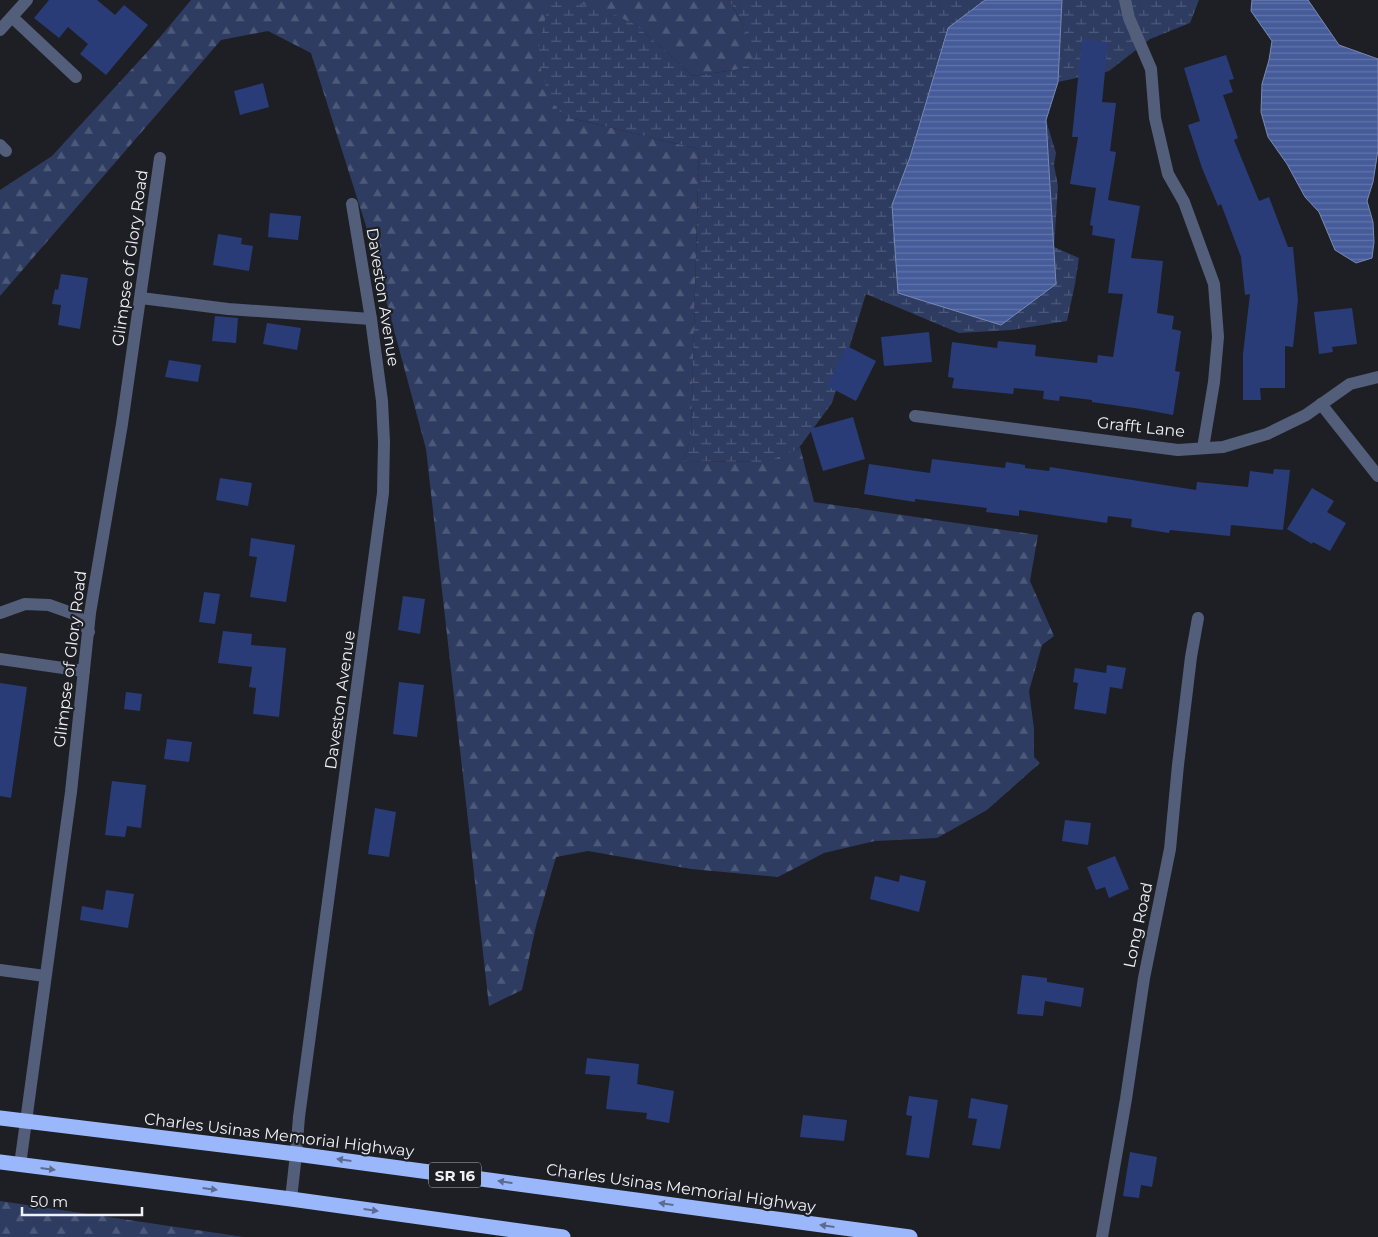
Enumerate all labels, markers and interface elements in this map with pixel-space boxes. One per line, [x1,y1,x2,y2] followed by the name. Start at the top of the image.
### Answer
[108,169,152,347] street label: Glimpse of Glory Road
[363,226,403,368] street label: Daveston Avenue
[1096,413,1186,441] street label: Grafft Lane
[50,570,90,748] street label: Glimpse of Glory Road
[321,629,359,771] street label: Daveston Avenue
[1120,880,1156,970] street label: Long Road
[143,1109,415,1161] street label: Charles Usinas Memorial Highway
[336,1156,352,1164] one-way arrow
[545,1160,817,1216] street label: Charles Usinas Memorial Highway
[429,1162,481,1188] road number: SR 16
[41,1165,57,1173] one-way arrow
[497,1178,513,1186] one-way arrow
[22,1184,142,1216] scale bar
[202,1185,218,1193] one-way arrow
[30,1192,68,1211] text: 50 m
[658,1200,674,1208] one-way arrow
[363,1207,379,1215] one-way arrow
[819,1222,835,1230] one-way arrow

